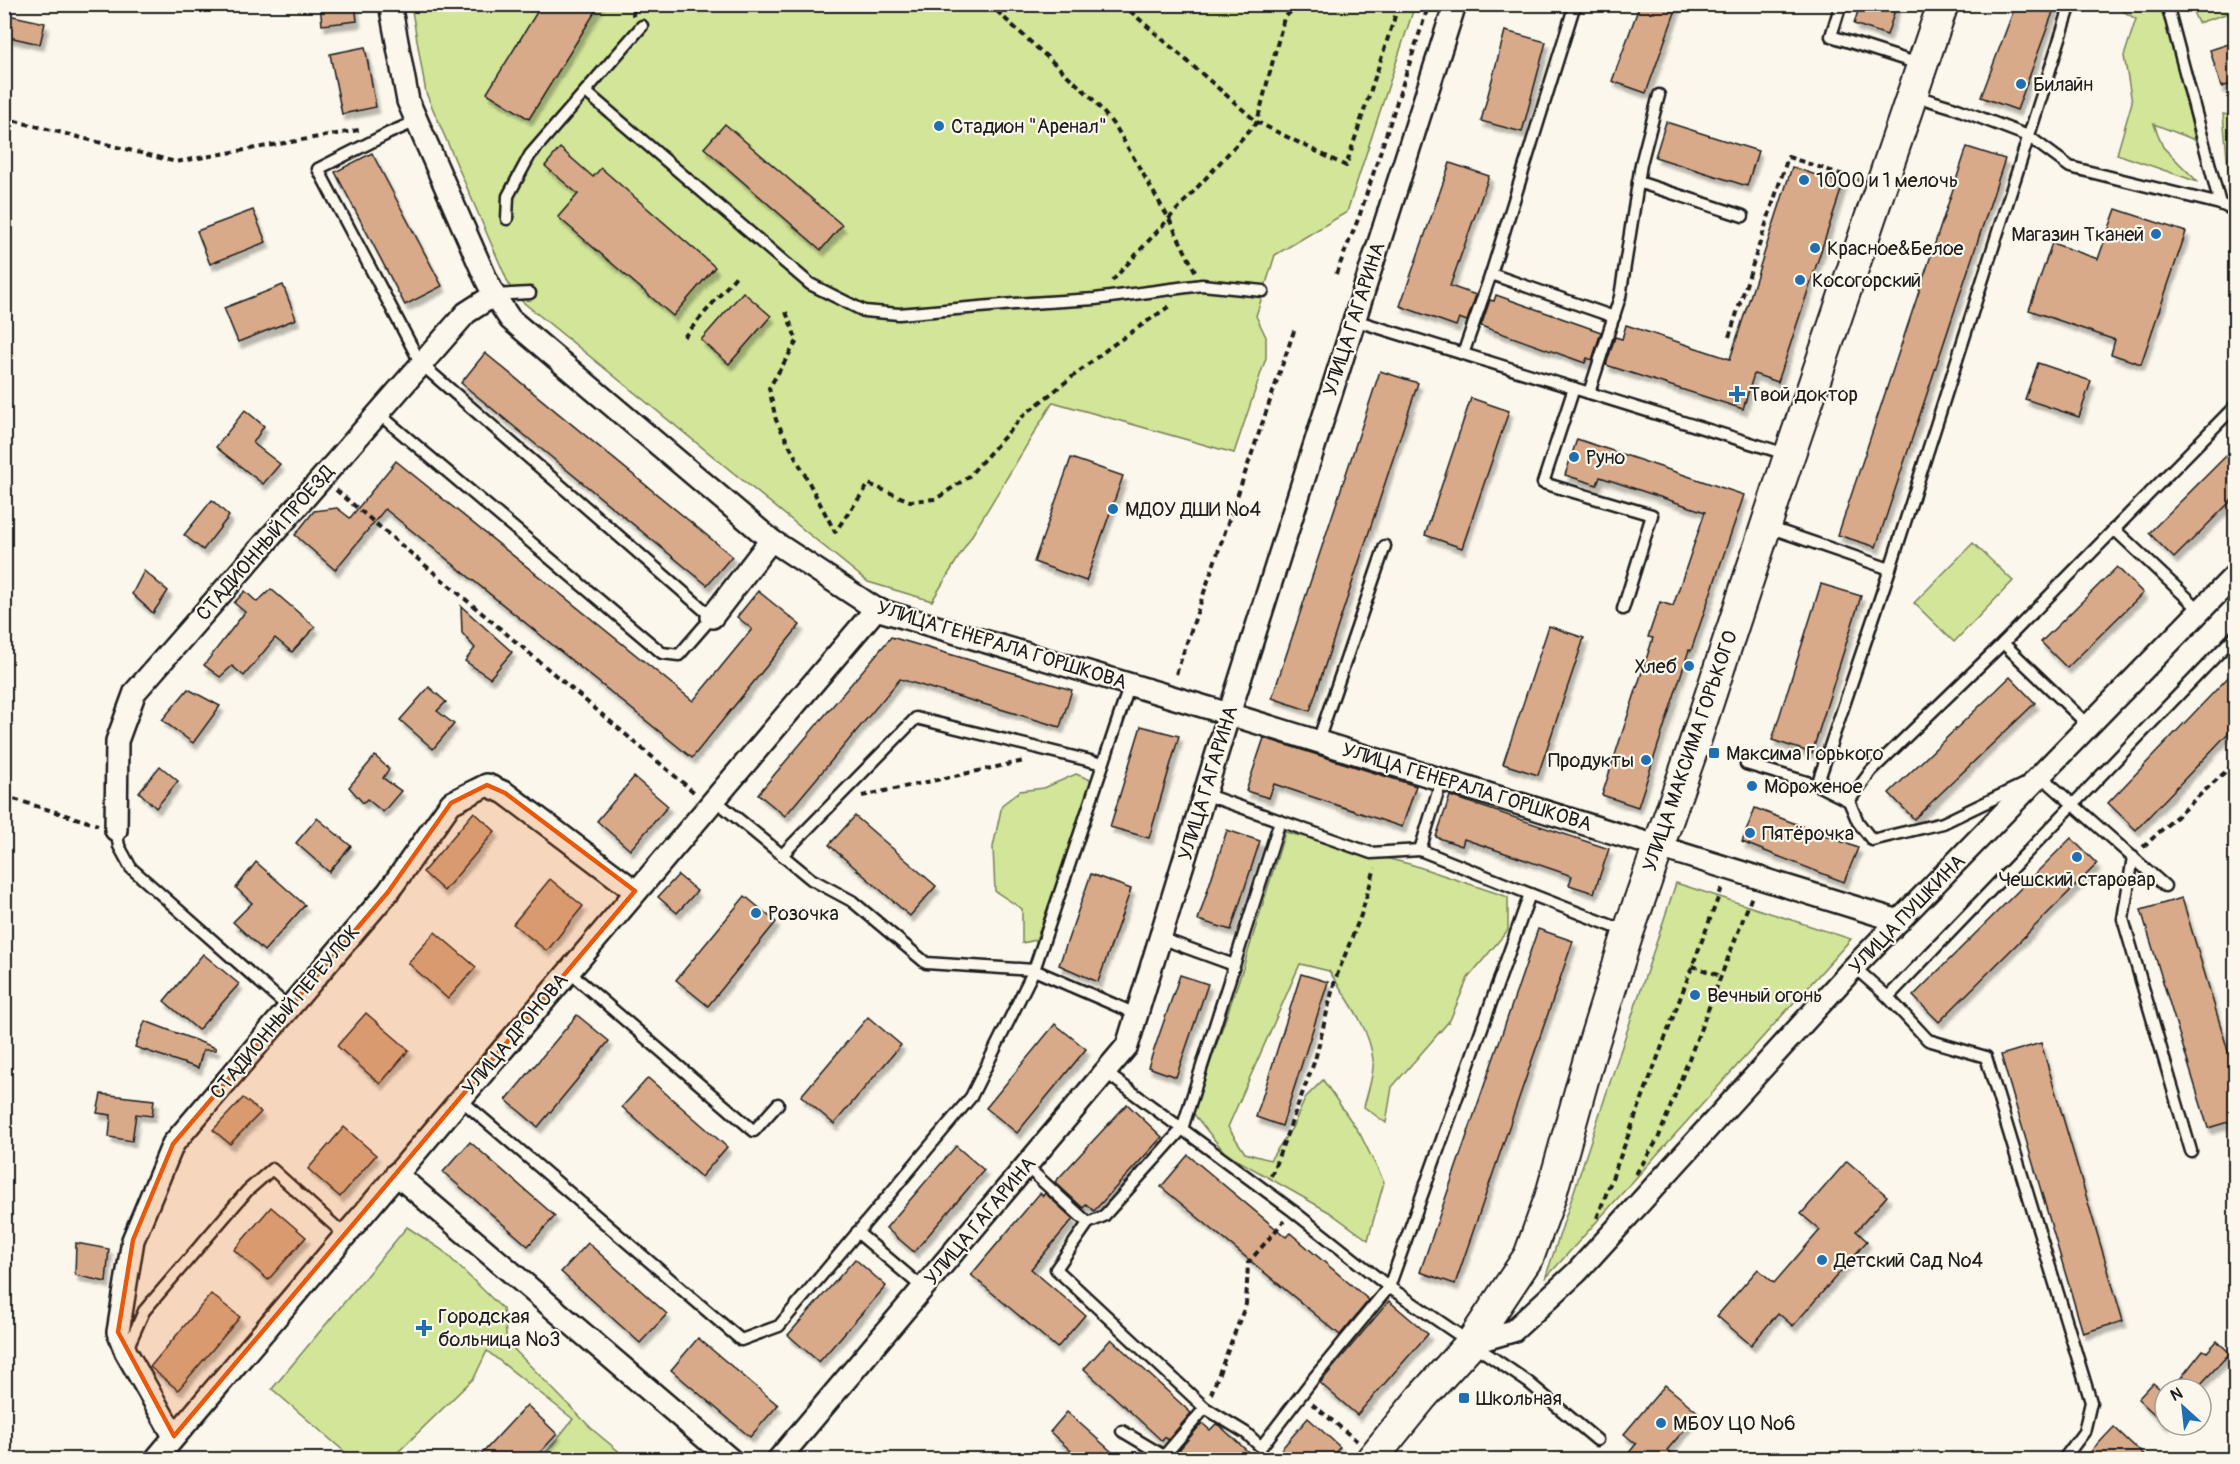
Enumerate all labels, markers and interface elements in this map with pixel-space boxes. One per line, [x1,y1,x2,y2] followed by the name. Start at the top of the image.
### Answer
[2033,72,2093,97] place label: Билайн
[2014,77,2028,91] marker: Билайн
[951,114,1107,139] place label: Стадион "Аренал"
[932,119,946,133] marker: Стадион "Аренал"
[1816,168,1958,193] place label: 1000 и 1 мелочь
[1797,173,1811,187] marker: 1000 и 1 мелочь
[2011,222,2144,247] place label: Магазин Тканей
[2149,227,2163,241] marker: Магазин Тканей
[1827,236,1964,261] place label: Красное&Белое
[1317,239,1391,399] street label: УЛИЦА ГАГАРИНА
[1808,241,1822,255] marker: Красное&Белое
[1812,268,1921,293] place label: Косогорский
[1793,273,1807,287] marker: Косогорский
[1749,382,1858,407] place label: Твой доктор
[1730,387,1744,401] marker: Твой доктор
[1586,445,1625,470] place label: Руно
[1567,450,1581,464] marker: Руно
[191,459,340,626] street label: СТАДИОННЫЙ ПРОЕЗД
[1125,497,1261,522] place label: МДОУ ДШИ №4
[1106,502,1120,516] marker: МДОУ ДШИ №4
[874,595,1130,695] street label: УЛИЦА ГЕНЕРАЛА ГОРШКОВА
[1637,627,1743,875] street label: УЛИЦА МАКСИМА ГОРЬКОГО
[1634,654,1677,679] place label: Хлеб
[1682,659,1696,673] marker: Хлеб
[1173,703,1243,863] street label: УЛИЦА ГАГАРИНА
[1339,737,1595,837] street label: УЛИЦА ГЕНЕРАЛА ГОРШКОВА
[1726,741,1884,766] place label: Максима Горького
[1707,746,1721,760] marker: Максима Горького
[1548,748,1634,773] place label: Продукты
[1639,753,1653,767] marker: Продукты
[1764,774,1863,799] place label: Мороженое
[1745,779,1759,793] marker: Мороженое
[1762,821,1854,846] place label: Пятёрочка
[1743,826,1757,840] marker: Пятёрочка
[1843,849,1971,979] street label: УЛИЦА ПУШКИНА
[2070,850,2084,864] marker: Чешский старовар
[1998,867,2156,892] place label: Чешский старовар
[768,901,839,926] place label: Розочка
[749,906,763,920] marker: Розочка
[205,920,365,1104] street label: СТАДИОННЫЙ ПЕРЕУЛОК
[457,968,573,1100] street label: УЛИЦА ДРОНОВА
[1707,983,1823,1008] place label: Вечный огонь
[1688,988,1702,1002] marker: Вечный огонь
[919,1152,1041,1290] street label: УЛИЦА ГАГАРИНА
[1833,1248,1983,1273] place label: Детский Сад №4
[1815,1253,1829,1267] marker: Детский Сад №4
[438,1304,560,1352] place label: Городская больница №3
[415,1319,433,1337] marker: Городская больница №3
[2153,1377,2213,1437] north arrow
[2167,1383,2186,1406] text: N
[1476,1386,1562,1411] place label: Школьная
[1457,1391,1471,1405] marker: Школьная
[1673,1411,1796,1436] place label: МБОУ ЦО №6
[1654,1416,1668,1430] marker: МБОУ ЦО №6

